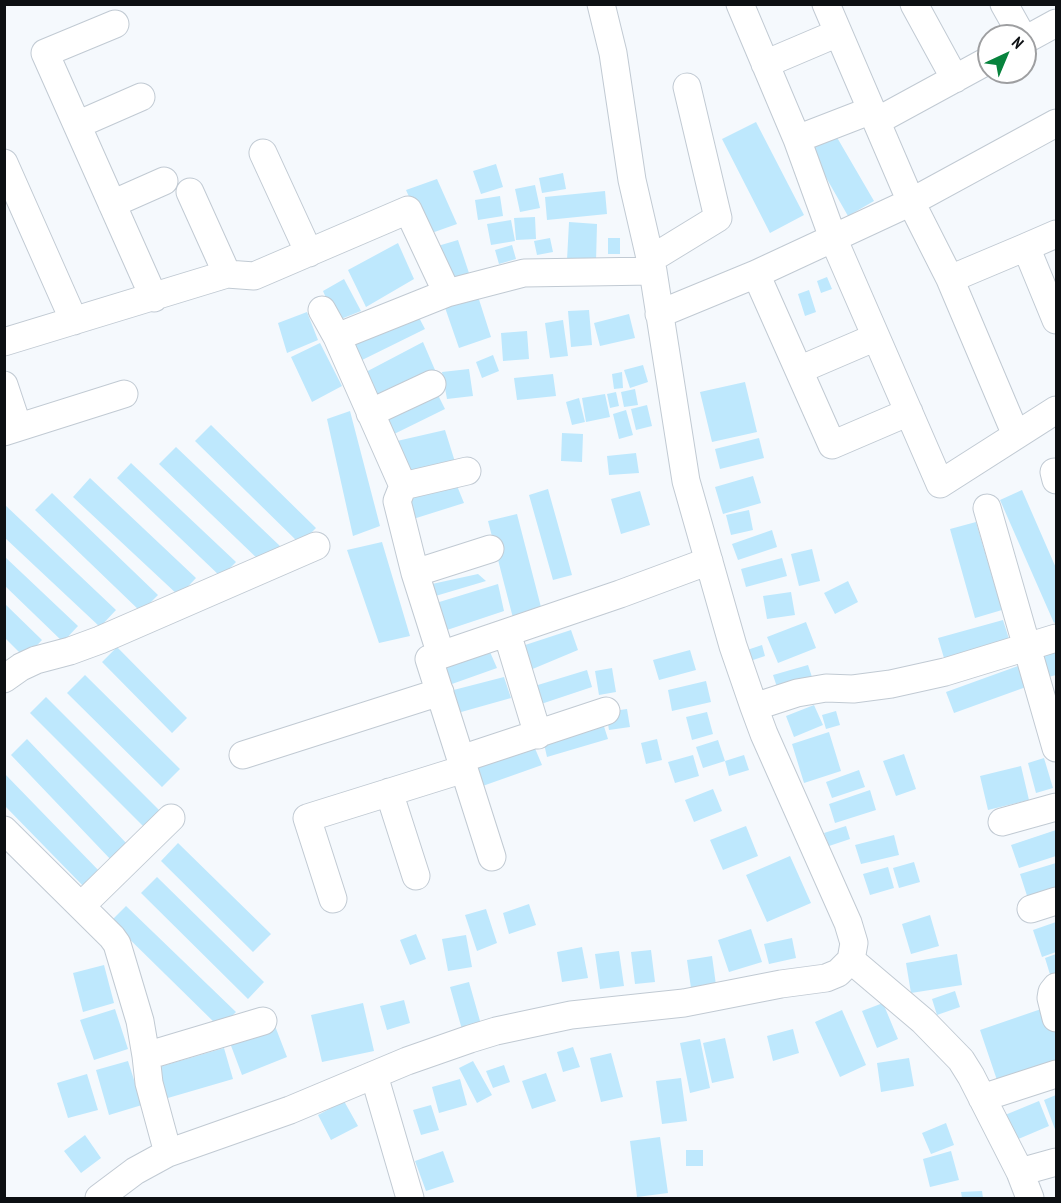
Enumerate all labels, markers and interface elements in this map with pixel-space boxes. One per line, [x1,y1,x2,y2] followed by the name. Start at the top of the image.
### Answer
[977,24,1037,84] north arrow
[1008,32,1028,53] text: N

